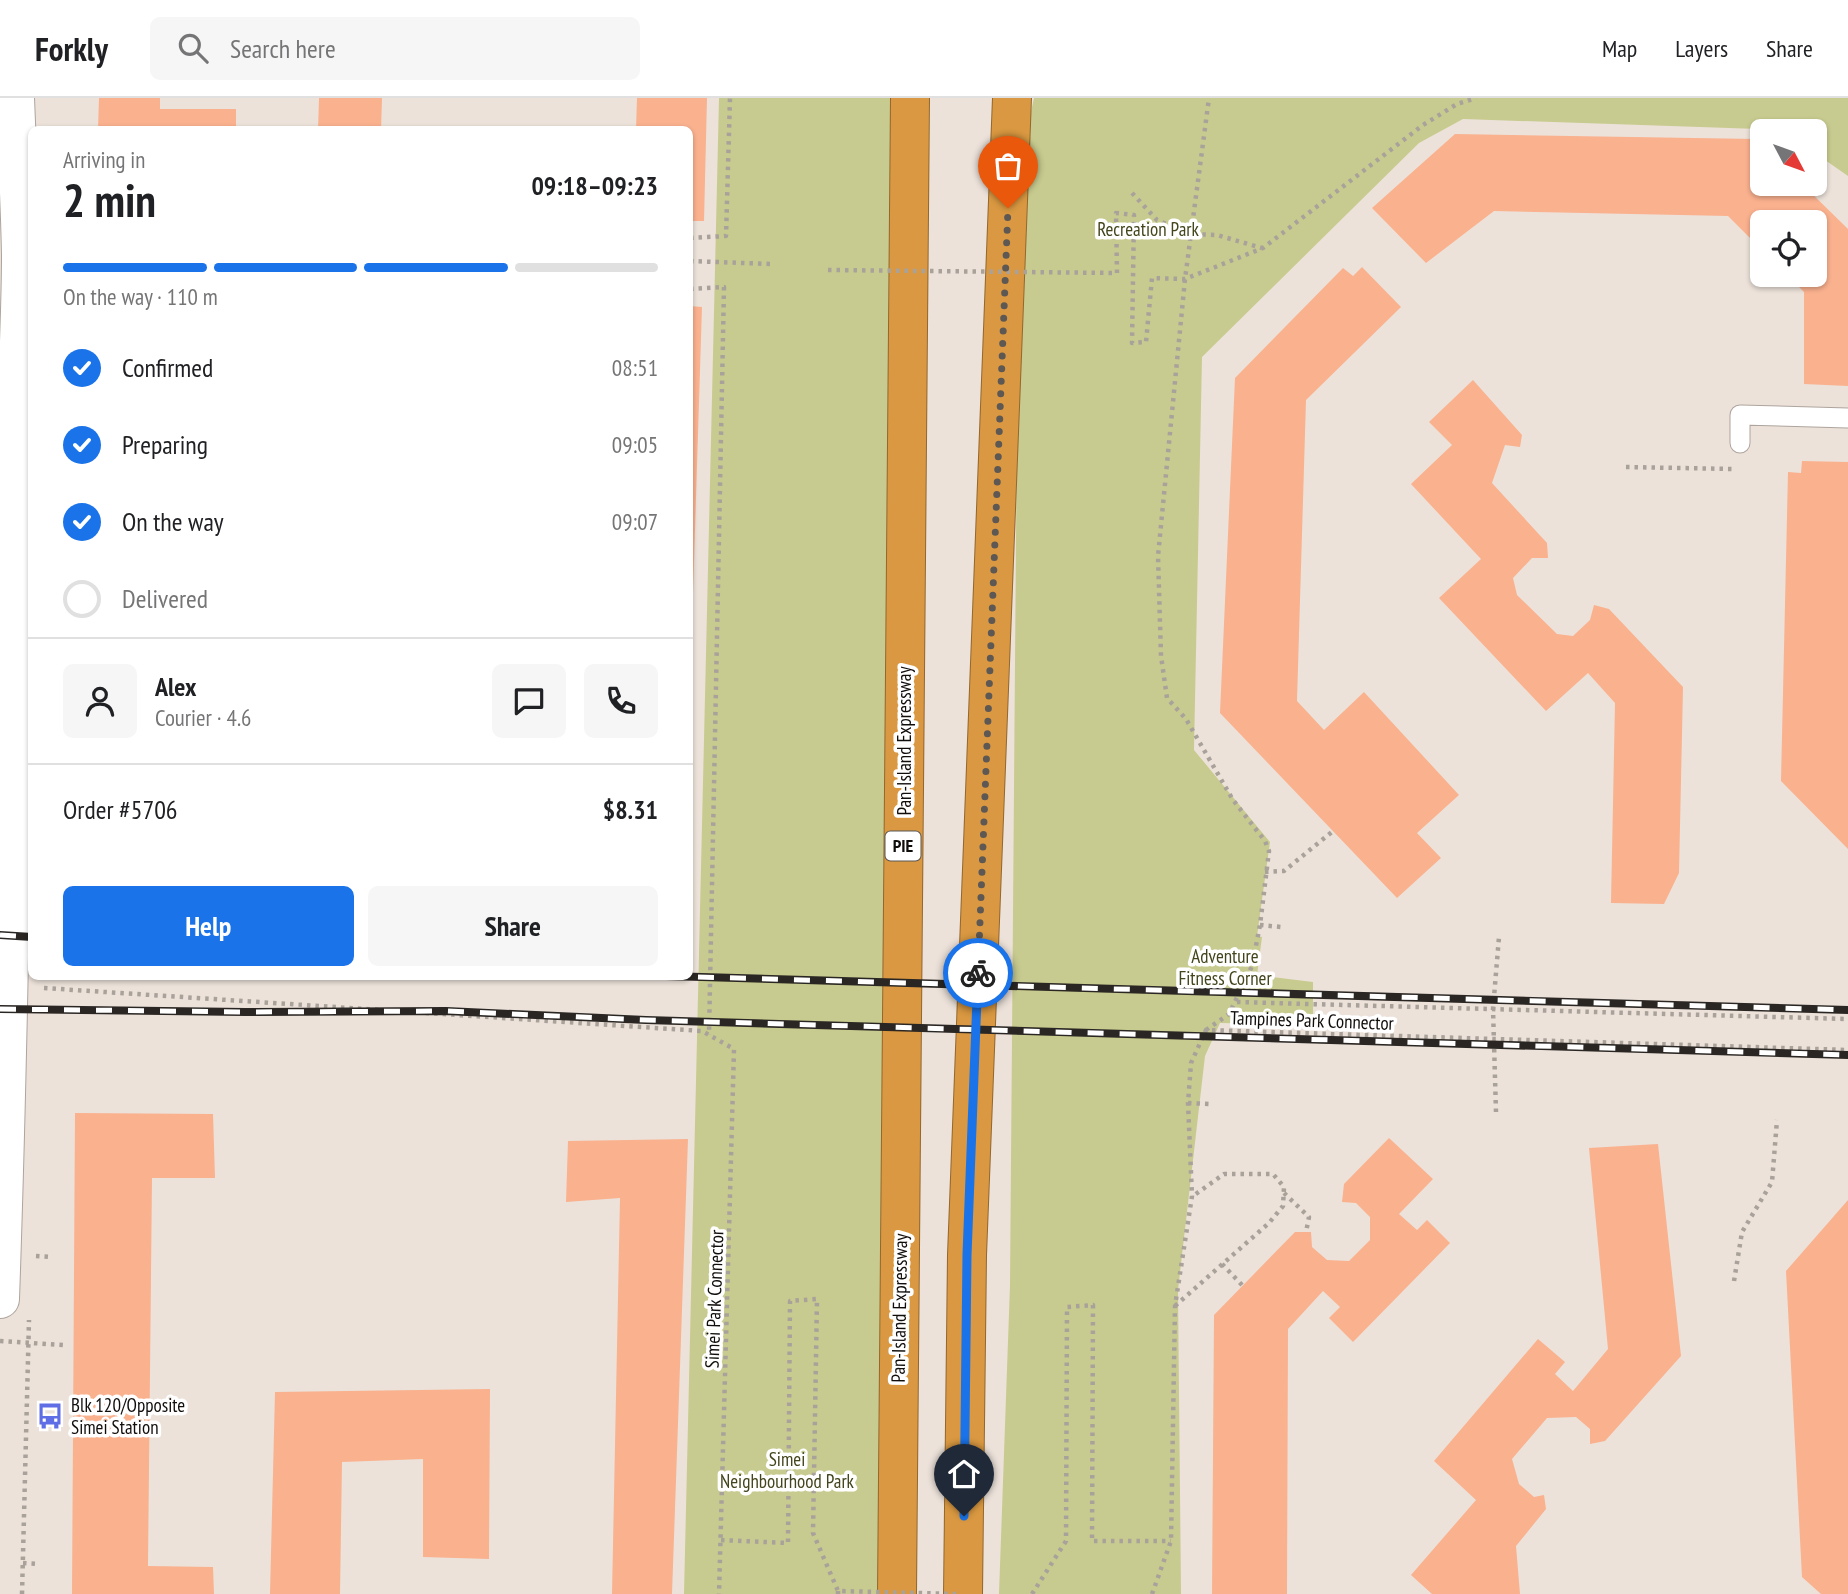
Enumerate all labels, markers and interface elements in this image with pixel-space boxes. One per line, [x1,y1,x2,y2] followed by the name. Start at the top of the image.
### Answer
[150,17,640,80] search box
[35,27,108,70] text: Forkly
[174,29,212,67] icon: search
[230,32,336,65] text: Search here
[1602,33,1637,64] text: Map
[1675,33,1728,64] text: Layers
[1766,33,1813,64] text: Share
[1750,119,1827,196] north arrow
[1750,119,1827,287] map controls
[978,136,1038,208] pin
[63,145,145,174] text: Arriving in
[989,147,1027,185] icon: bag
[531,169,658,202] text: 09:18–09:23
[63,170,156,230] text: 2 min
[1750,210,1827,287] button: locate
[1097,217,1199,241] park label: Recreation Park
[63,282,218,311] text: On the way · 110 m
[63,349,101,387] icon: check
[122,351,213,384] text: Confirmed
[612,353,658,382] text: 08:51
[63,426,101,464] icon: check
[122,428,208,461] text: Preparing
[612,430,658,459] text: 09:05
[63,503,101,541] icon: check
[122,505,224,538] text: On the way
[612,507,658,536] text: 09:07
[122,582,208,615] text: Delivered
[63,664,137,738] button: person
[492,664,566,738] button: chat
[584,664,658,738] button: phone
[892,666,916,816] street label: Pan-Island Expressway
[155,670,196,703] text: Alex
[155,703,251,732] text: Courier · 4.6
[63,793,178,826] text: Order #5706
[603,793,658,826] text: $8.31
[886,832,920,860] road number: PIE
[63,886,354,966] button: Help
[368,886,658,966] button: Share
[943,938,1013,1008] courier
[1178,944,1272,990] park label: Adventure Fitness Corner
[959,954,997,992] icon: bike
[1230,1005,1395,1035] street label: Tampines Park Connector
[700,1229,728,1369] street label: Simei Park Connector
[886,1232,912,1383] street label: Pan-Island Expressway
[71,1393,185,1439] place label: Blk 120/Opposite Simei Station
[35,1401,65,1431] bus stop icon: Blk 120/Opposite Simei Station
[934,1444,994,1516] pin
[720,1447,855,1493] park label: Simei Neighbourhood Park
[945,1455,983,1493] icon: home

